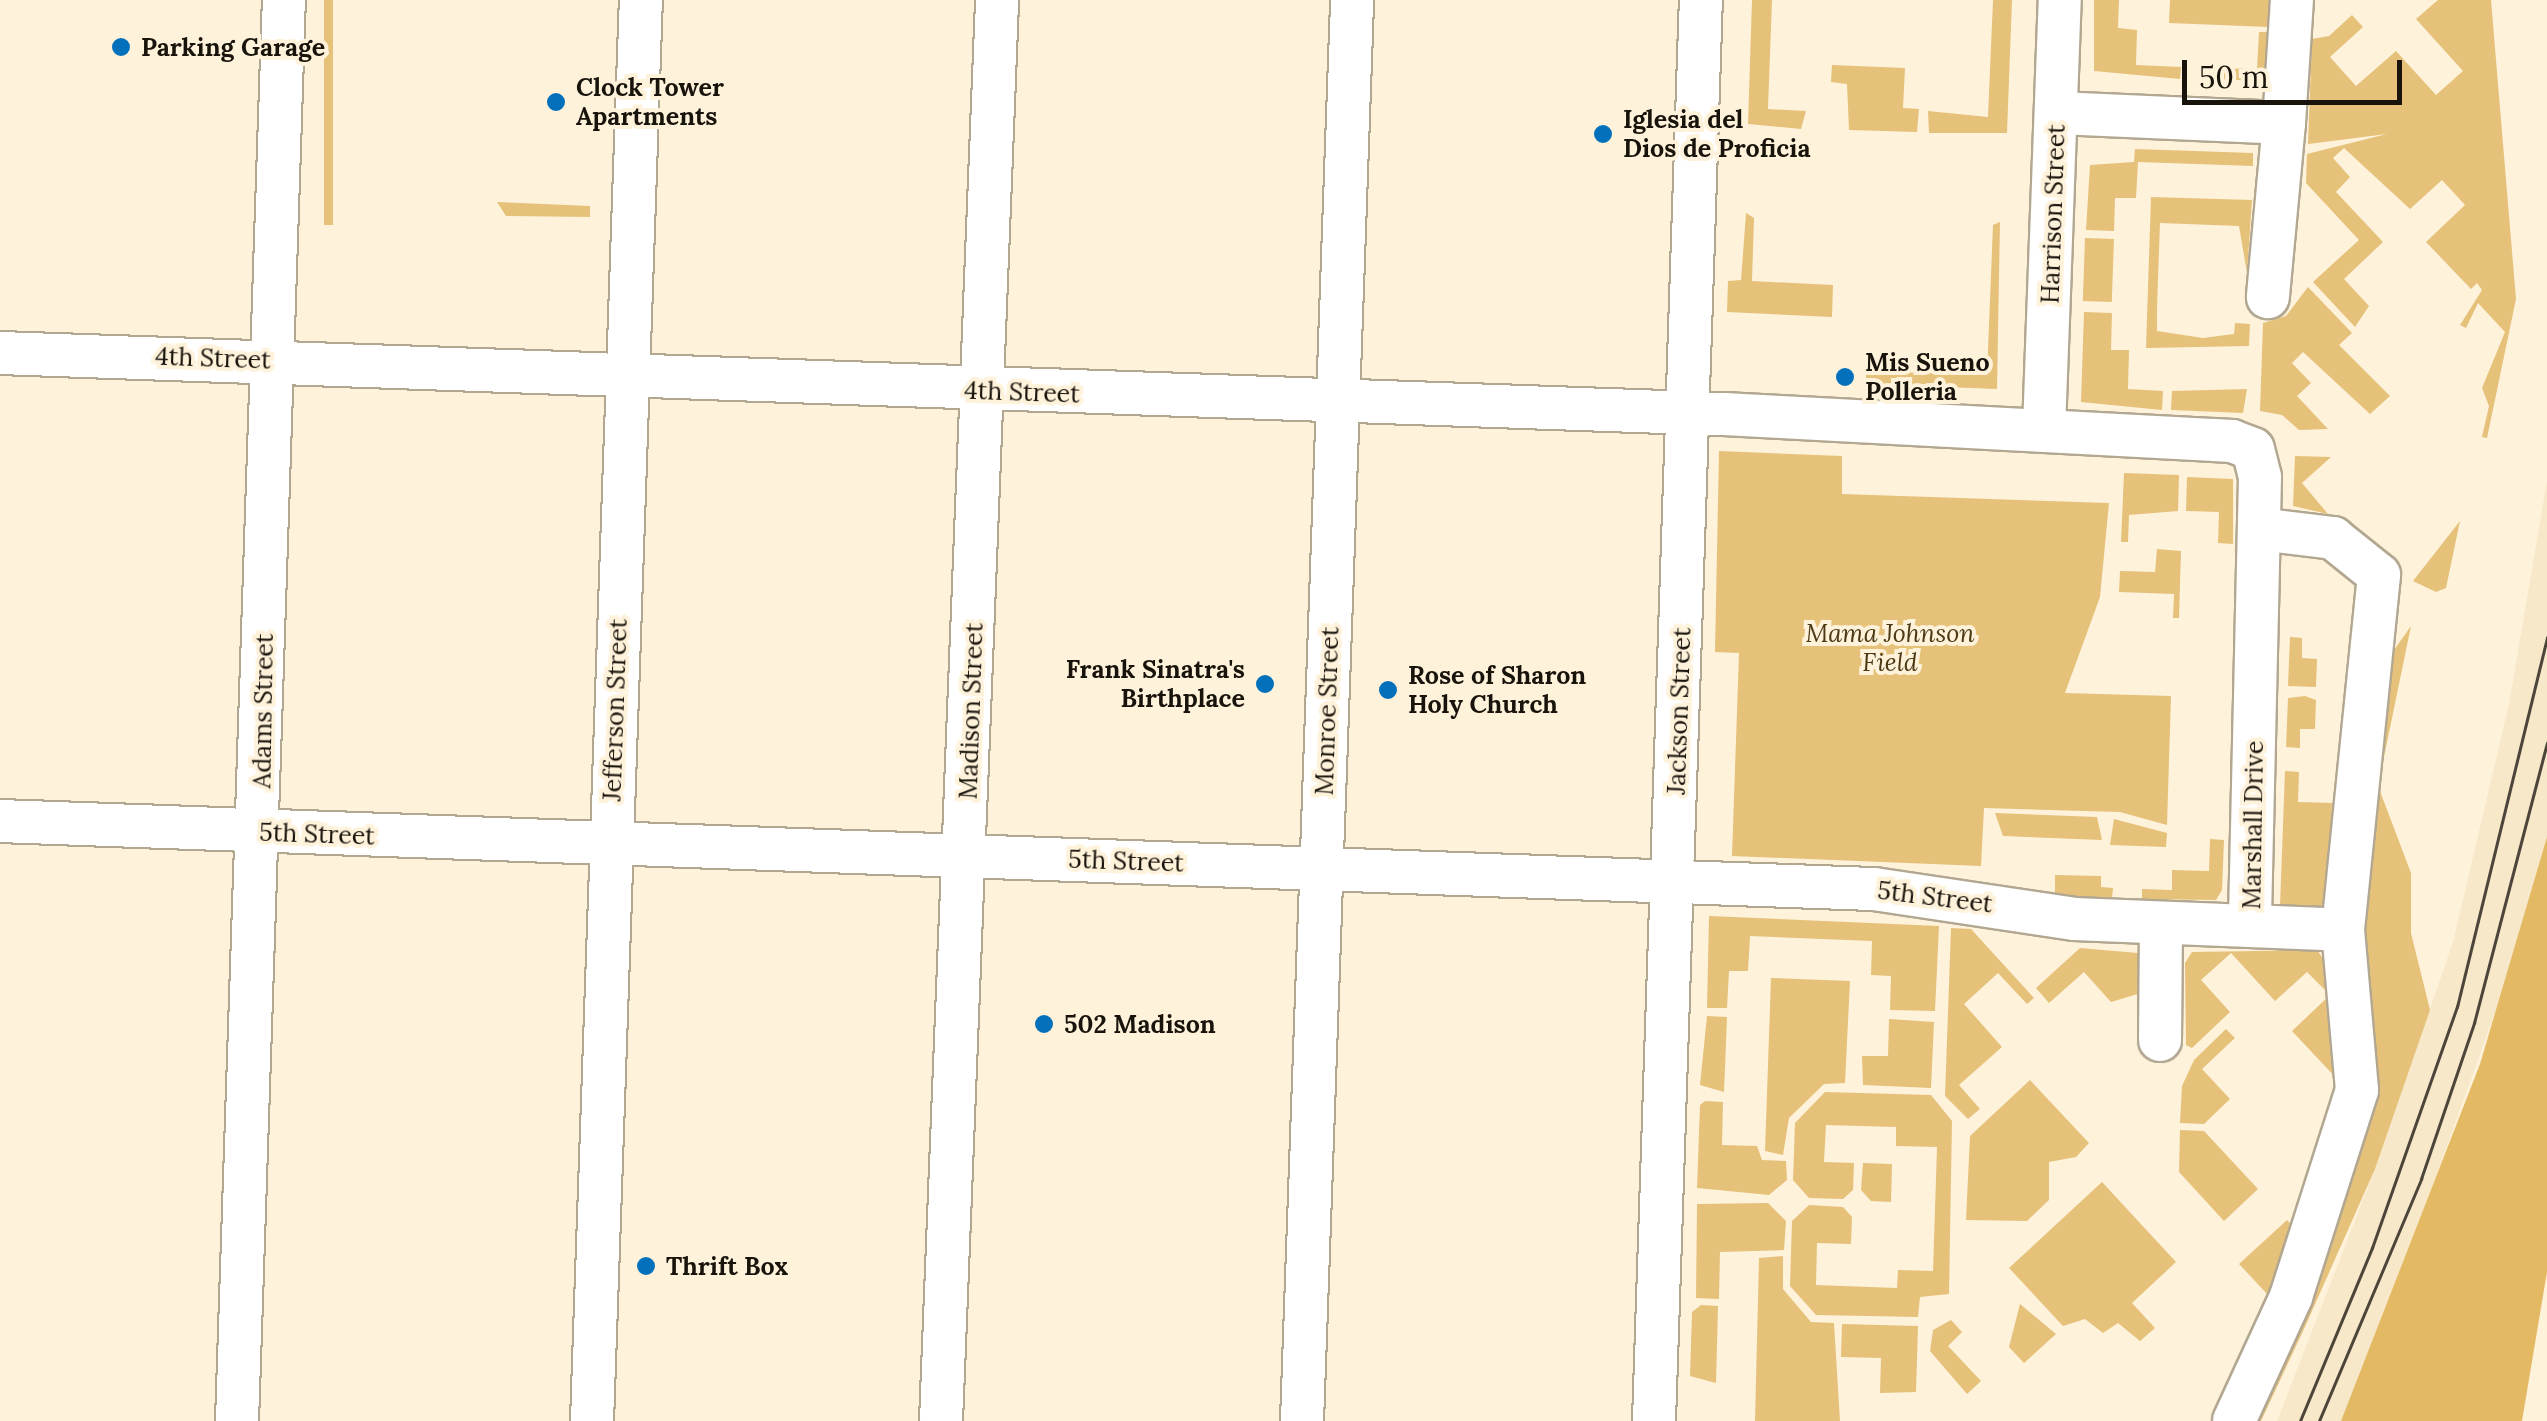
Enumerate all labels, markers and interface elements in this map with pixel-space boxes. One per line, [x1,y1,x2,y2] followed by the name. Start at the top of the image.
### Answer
[141,32,325,62] place label: Parking Garage
[110,36,132,58] marker: Parking Garage
[2187,40,2407,102] scale bar
[2199,58,2269,96] text: 50 m
[576,73,724,132] place label: Clock Tower Apartments
[545,91,567,113] marker: Clock Tower Apartments
[1623,105,1811,164] place label: Iglesia del Dios de Proficia
[1592,123,1614,145] marker: Iglesia del Dios de Proficia
[2035,124,2071,304] street label: Harrison Street
[155,341,271,375] street label: 4th Street
[1865,348,1990,407] place label: Mis Sueno Polleria
[1834,366,1856,388] marker: Mis Sueno Polleria
[964,375,1080,409] street label: 4th Street
[597,618,633,802] street label: Jefferson Street
[1805,619,1975,678] park label: Mama Johnson Field
[953,622,989,800] street label: Madison Street
[1309,626,1345,796] street label: Monroe Street
[1661,627,1697,795] street label: Jackson Street
[247,633,279,789] street label: Adams Street
[1066,655,1245,714] place label: Frank Sinatra's Birthplace
[1408,661,1586,720] place label: Rose of Sharon Holy Church
[1254,673,1276,695] marker: Frank Sinatra's Birthplace
[1377,679,1399,701] marker: Rose of Sharon Holy Church
[2237,740,2269,910] street label: Marshall Drive
[259,817,375,851] street label: 5th Street
[1068,844,1184,878] street label: 5th Street
[1876,875,1994,919] street label: 5th Street
[1064,1009,1216,1039] place label: 502 Madison
[1033,1013,1055,1035] marker: 502 Madison
[666,1251,788,1281] place label: Thrift Box
[635,1255,657,1277] marker: Thrift Box

